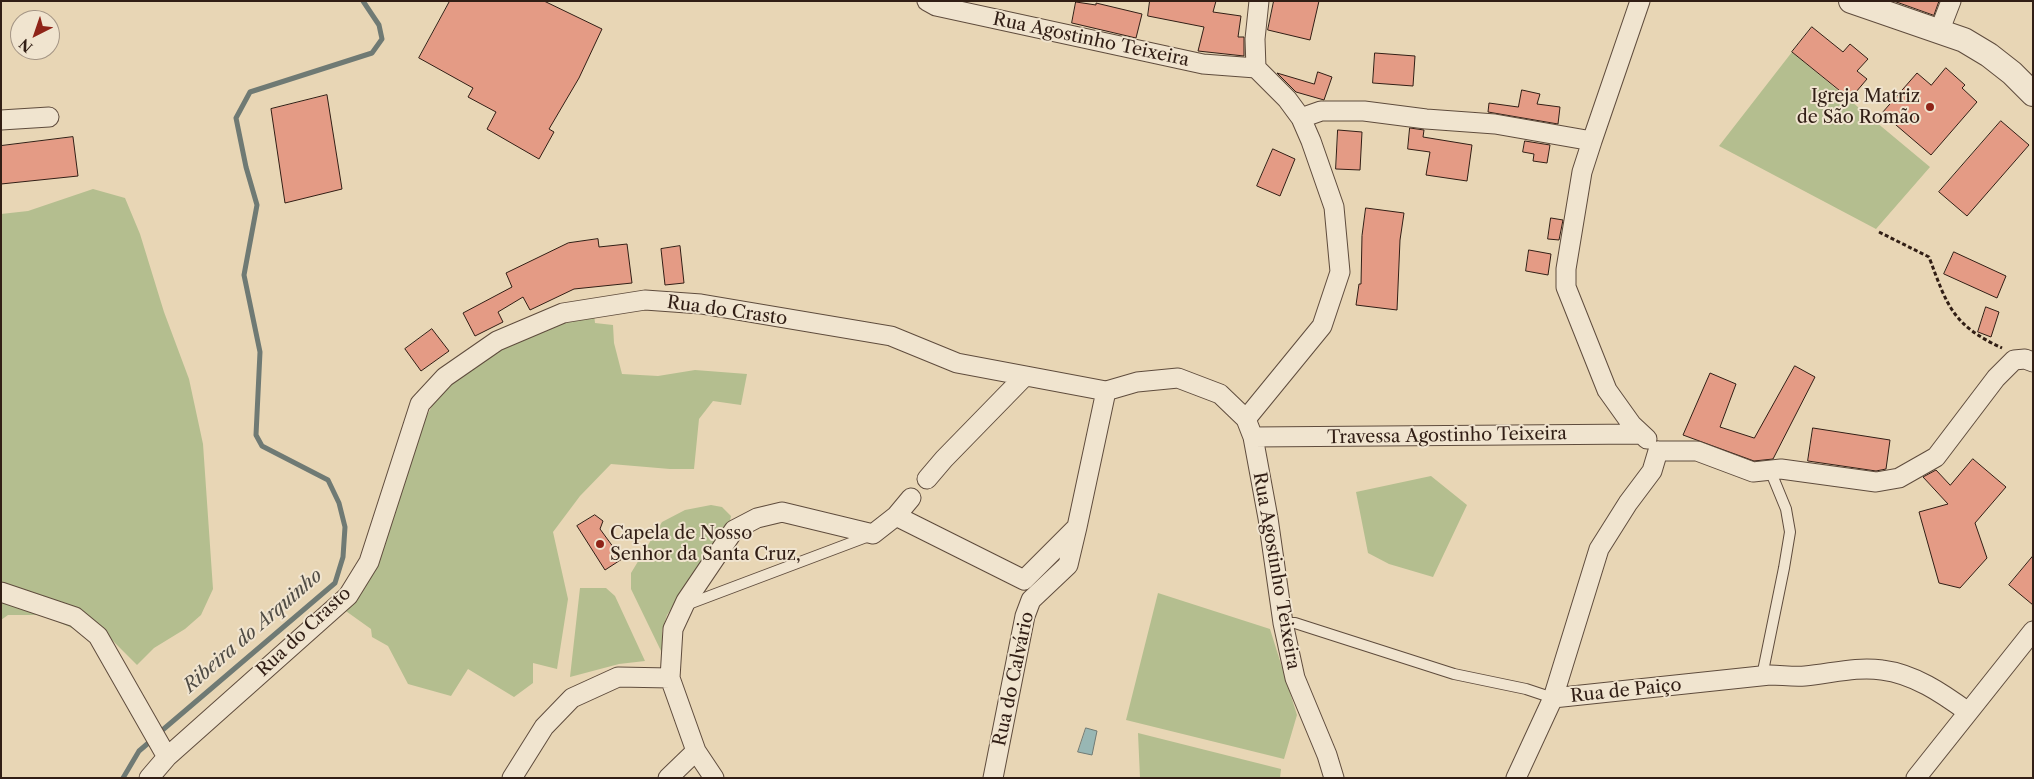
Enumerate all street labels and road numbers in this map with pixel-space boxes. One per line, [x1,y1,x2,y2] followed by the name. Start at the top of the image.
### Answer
[991,9,1191,71] street label: Rua Agostinho Teixeira
[665,292,789,330] street label: Rua do Crasto
[1327,423,1567,449] street label: Travessa Agostinho Teixeira
[1248,471,1304,671] street label: Rua Agostinho Teixeira
[252,583,356,681] street label: Rua do Crasto
[989,610,1039,748] street label: Rua do Calvário
[1569,674,1683,708] street label: Rua de Paiço

